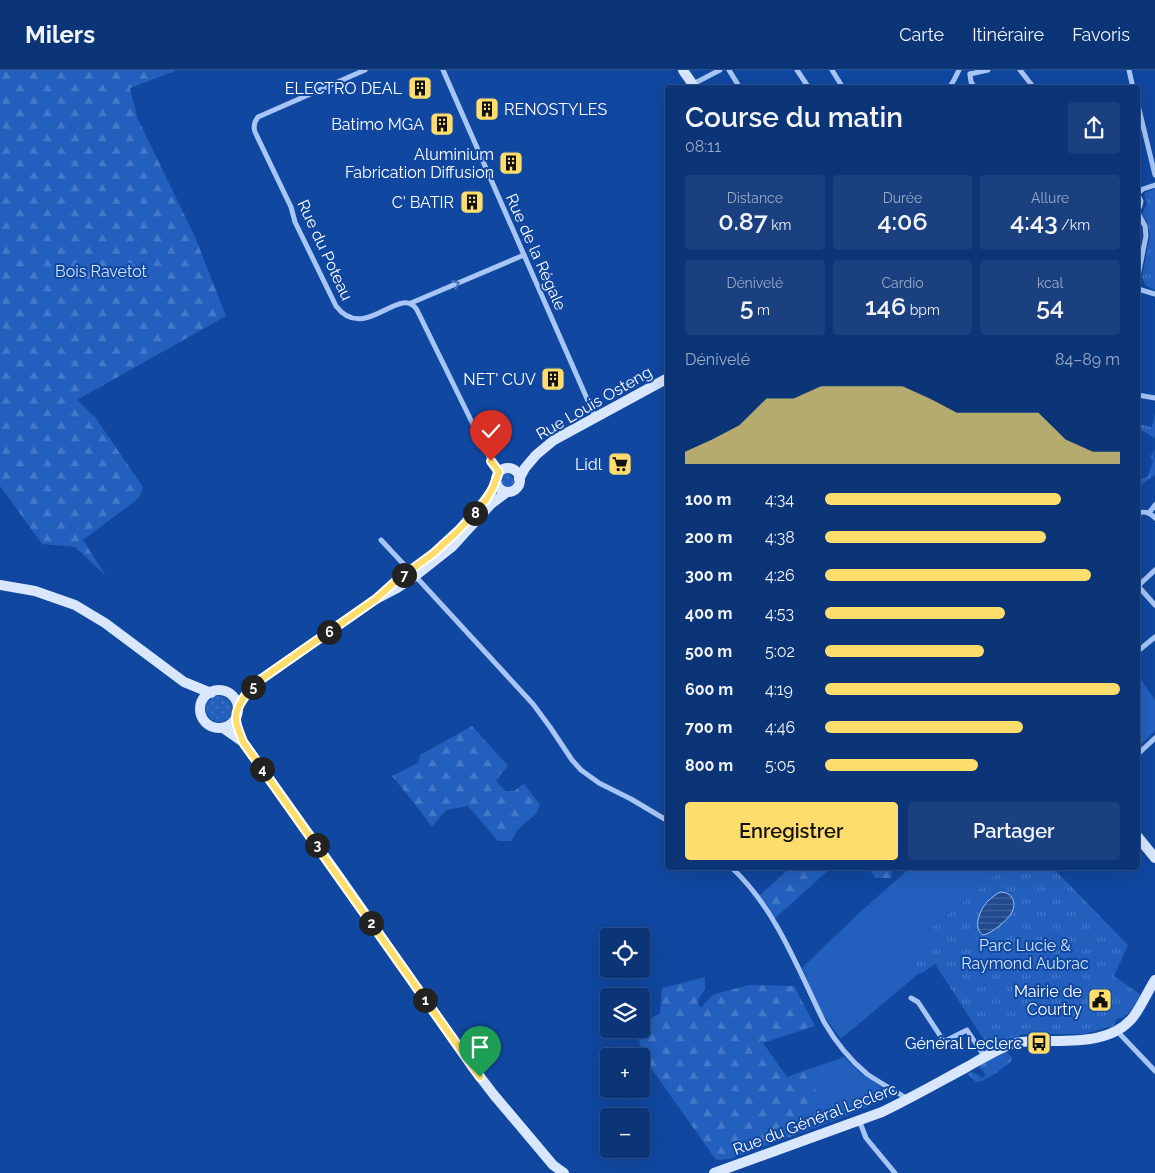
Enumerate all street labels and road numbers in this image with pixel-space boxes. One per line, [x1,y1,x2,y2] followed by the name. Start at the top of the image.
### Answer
[502,191,570,313] street label: Rue de la Régale
[293,197,357,303] street label: Rue du Poteau
[533,362,655,444] street label: Rue Louis Osteng
[730,1079,900,1159] street label: Rue du Général Leclerc

